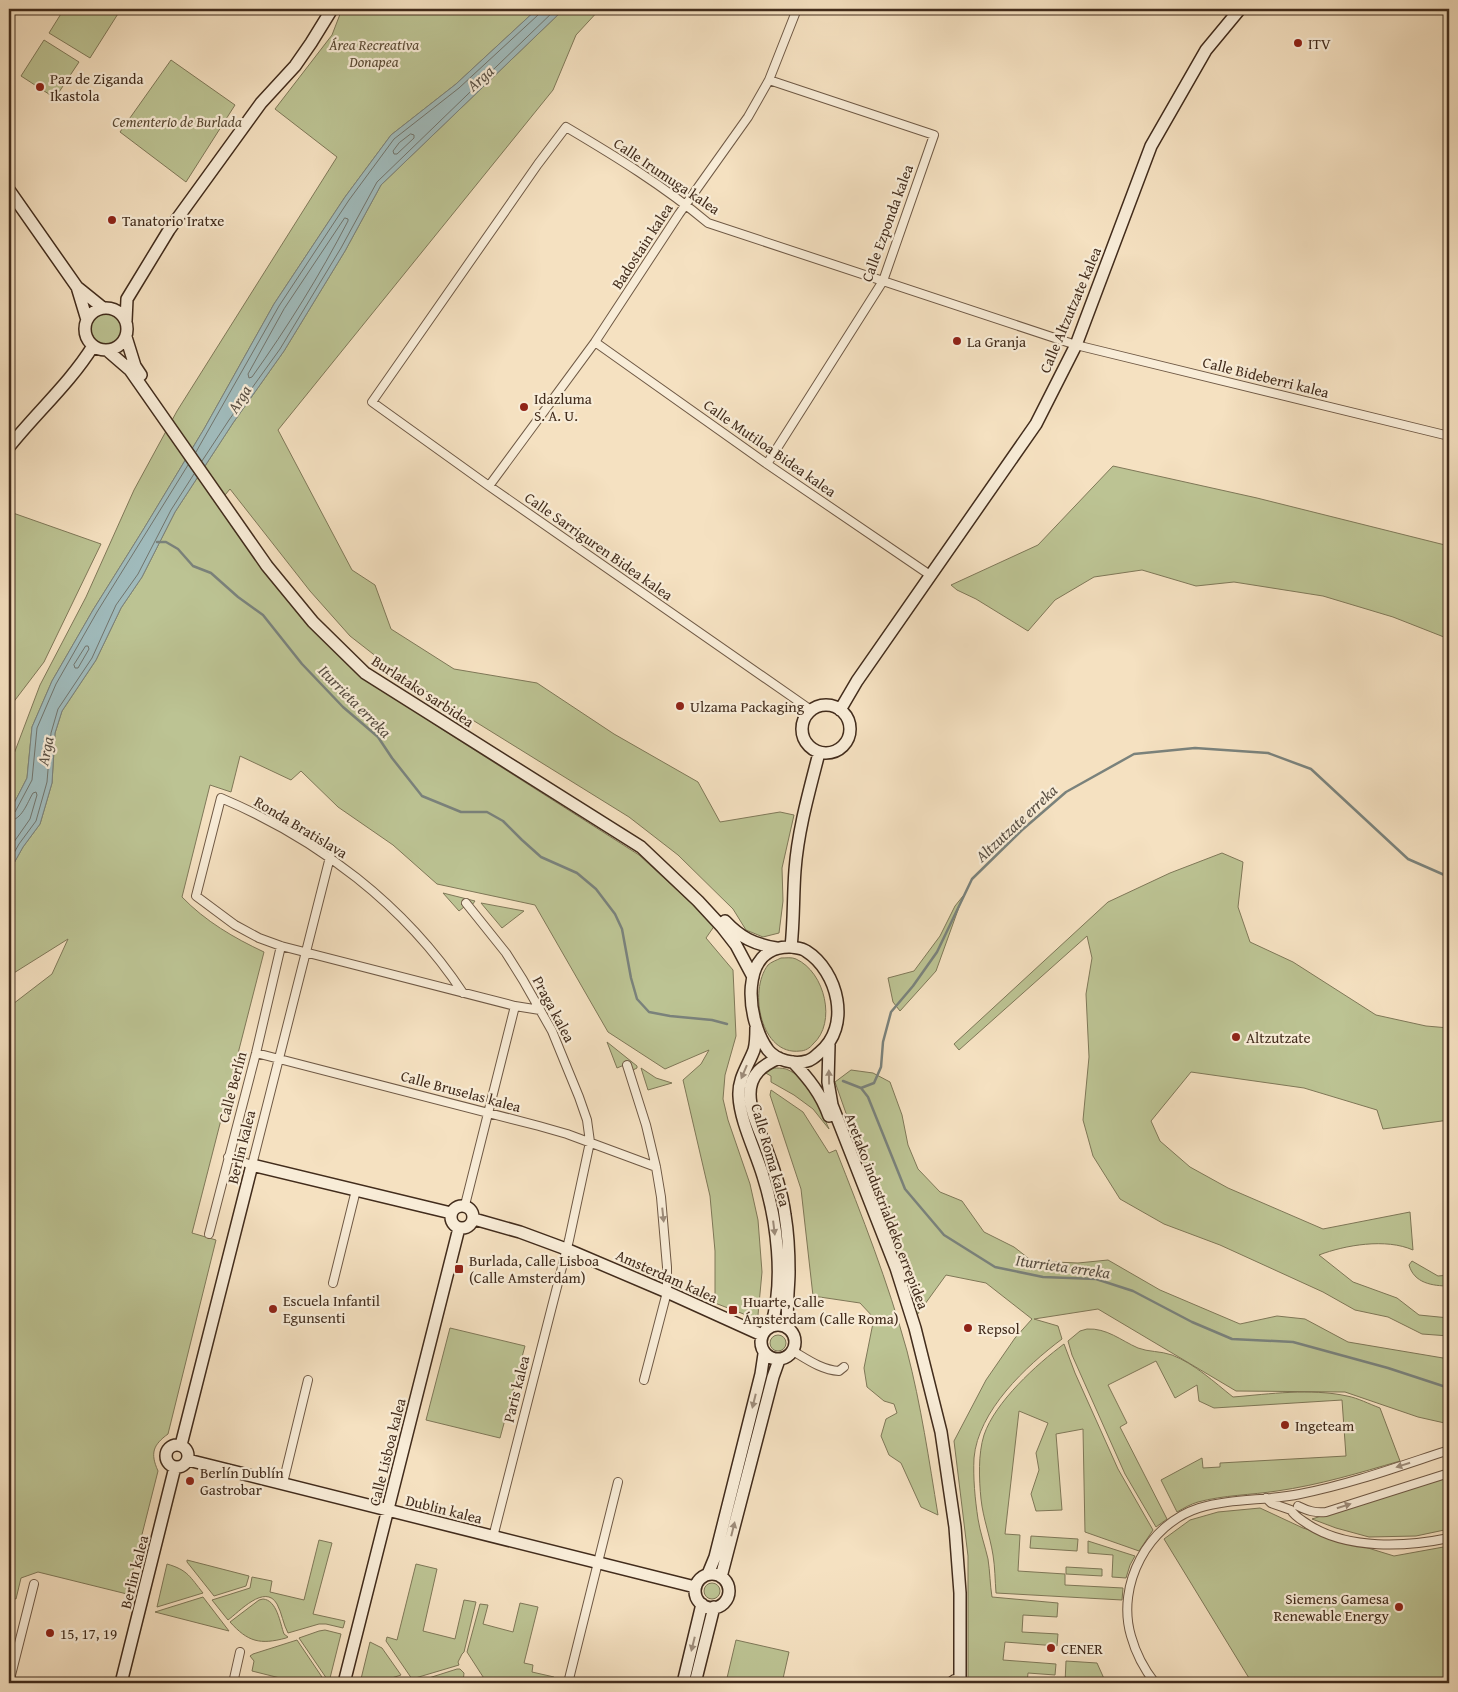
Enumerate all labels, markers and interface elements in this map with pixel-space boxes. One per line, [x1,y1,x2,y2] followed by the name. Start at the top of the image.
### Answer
[1308,33,1331,54] place label: ITV
[328,34,419,72] park label: Área Recreativa Donapea
[1292,37,1304,49] marker: ITV
[460,59,499,97] water label: Arga
[50,68,144,106] place label: Paz de Ziganda Ikastola
[34,81,46,93] marker: Paz de Ziganda Ikastola
[112,111,242,132] park label: Cementerio de Burlada
[610,133,724,219] street label: Calle Irumuga kalea
[856,161,918,285] street label: Calle Ezponda kalea
[606,199,678,293] street label: Badostain kalea
[122,210,224,231] place label: Tanatorio Iratxe
[106,214,118,226] marker: Tanatorio Iratxe
[1034,244,1106,376] street label: Calle Altzutzate kalea
[967,331,1026,352] place label: La Granja
[951,335,963,347] marker: La Granja
[1201,351,1331,403] street label: Calle Bideberri kalea
[221,380,257,419] water label: Arga
[534,388,592,426] place label: Idazluma S. A. U.
[700,394,840,502] street label: Calle Mutiloa Bidea kalea
[518,401,530,413] marker: Idazluma S. A. U.
[521,487,677,605] street label: Calle Sarriguren Bidea kalea
[368,650,478,732] street label: Burlatako sarbidea
[313,659,398,744] water label: Iturrieta erreka
[690,696,805,717] place label: Ulzama Packaging
[674,700,686,712] marker: Ulzama Packaging
[30,734,60,769] water label: Arga
[969,778,1063,868] water label: Altzutzate erreka
[250,791,352,863] street label: Ronda Bratislava
[528,972,580,1046] street label: Praga kalea
[1246,1027,1311,1048] place label: Altzutzate
[1230,1031,1242,1043] marker: Altzutzate
[212,1049,252,1125] street label: Calle Berlín
[399,1065,523,1117] street label: Calle Bruselas kalea
[739,1065,747,1079] one-way arrow
[824,1069,832,1085] one-way arrow
[746,1101,796,1209] street label: Calle Roma kalea
[222,1108,260,1186] street label: Berlin kalea
[840,1110,934,1312] street label: Aretako industrialdeko errepidea
[659,1207,667,1223] one-way arrow
[770,1220,778,1236] one-way arrow
[613,1244,721,1308] street label: Amsterdam kalea
[1014,1247,1112,1285] water label: Iturrieta erreka
[469,1250,599,1288] place label: Burlada, Calle Lisboa (Calle Amsterdam)
[453,1263,465,1275] marker: Burlada, Calle Lisboa (Calle Amsterdam)
[283,1290,380,1328] place label: Escuela Infantil Egunsenti
[743,1291,899,1329] place label: Huarte, Calle Ámsterdam (Calle Roma)
[267,1303,279,1315] marker: Escuela Infantil Egunsenti
[727,1304,739,1316] marker: Huarte, Calle Ámsterdam (Calle Roma)
[978,1318,1020,1339] place label: Repsol
[962,1322,974,1334] marker: Repsol
[498,1354,534,1424] street label: Paris kalea
[750,1394,758,1409] one-way arrow
[363,1396,411,1508] street label: Calle Lisboa kalea
[1295,1415,1355,1436] place label: Ingeteam
[1279,1419,1291,1431] marker: Ingeteam
[1395,1461,1410,1469] one-way arrow
[200,1462,284,1500] place label: Berlín Dublín Gastrobar
[184,1475,196,1487] marker: Berlín Dublín Gastrobar
[404,1489,484,1529] street label: Dublin kalea
[1337,1502,1352,1510] one-way arrow
[729,1522,737,1537] one-way arrow
[115,1533,153,1611] street label: Berlin kalea
[1274,1588,1390,1626] place label: Siemens Gamesa Renewable Energy
[1393,1601,1405,1613] marker: Siemens Gamesa Renewable Energy
[60,1623,117,1644] place label: 15, 17, 19
[44,1627,56,1639] marker: 15, 17, 19
[689,1636,697,1651] one-way arrow
[1061,1638,1103,1659] place label: CENER
[1045,1642,1057,1654] marker: CENER

